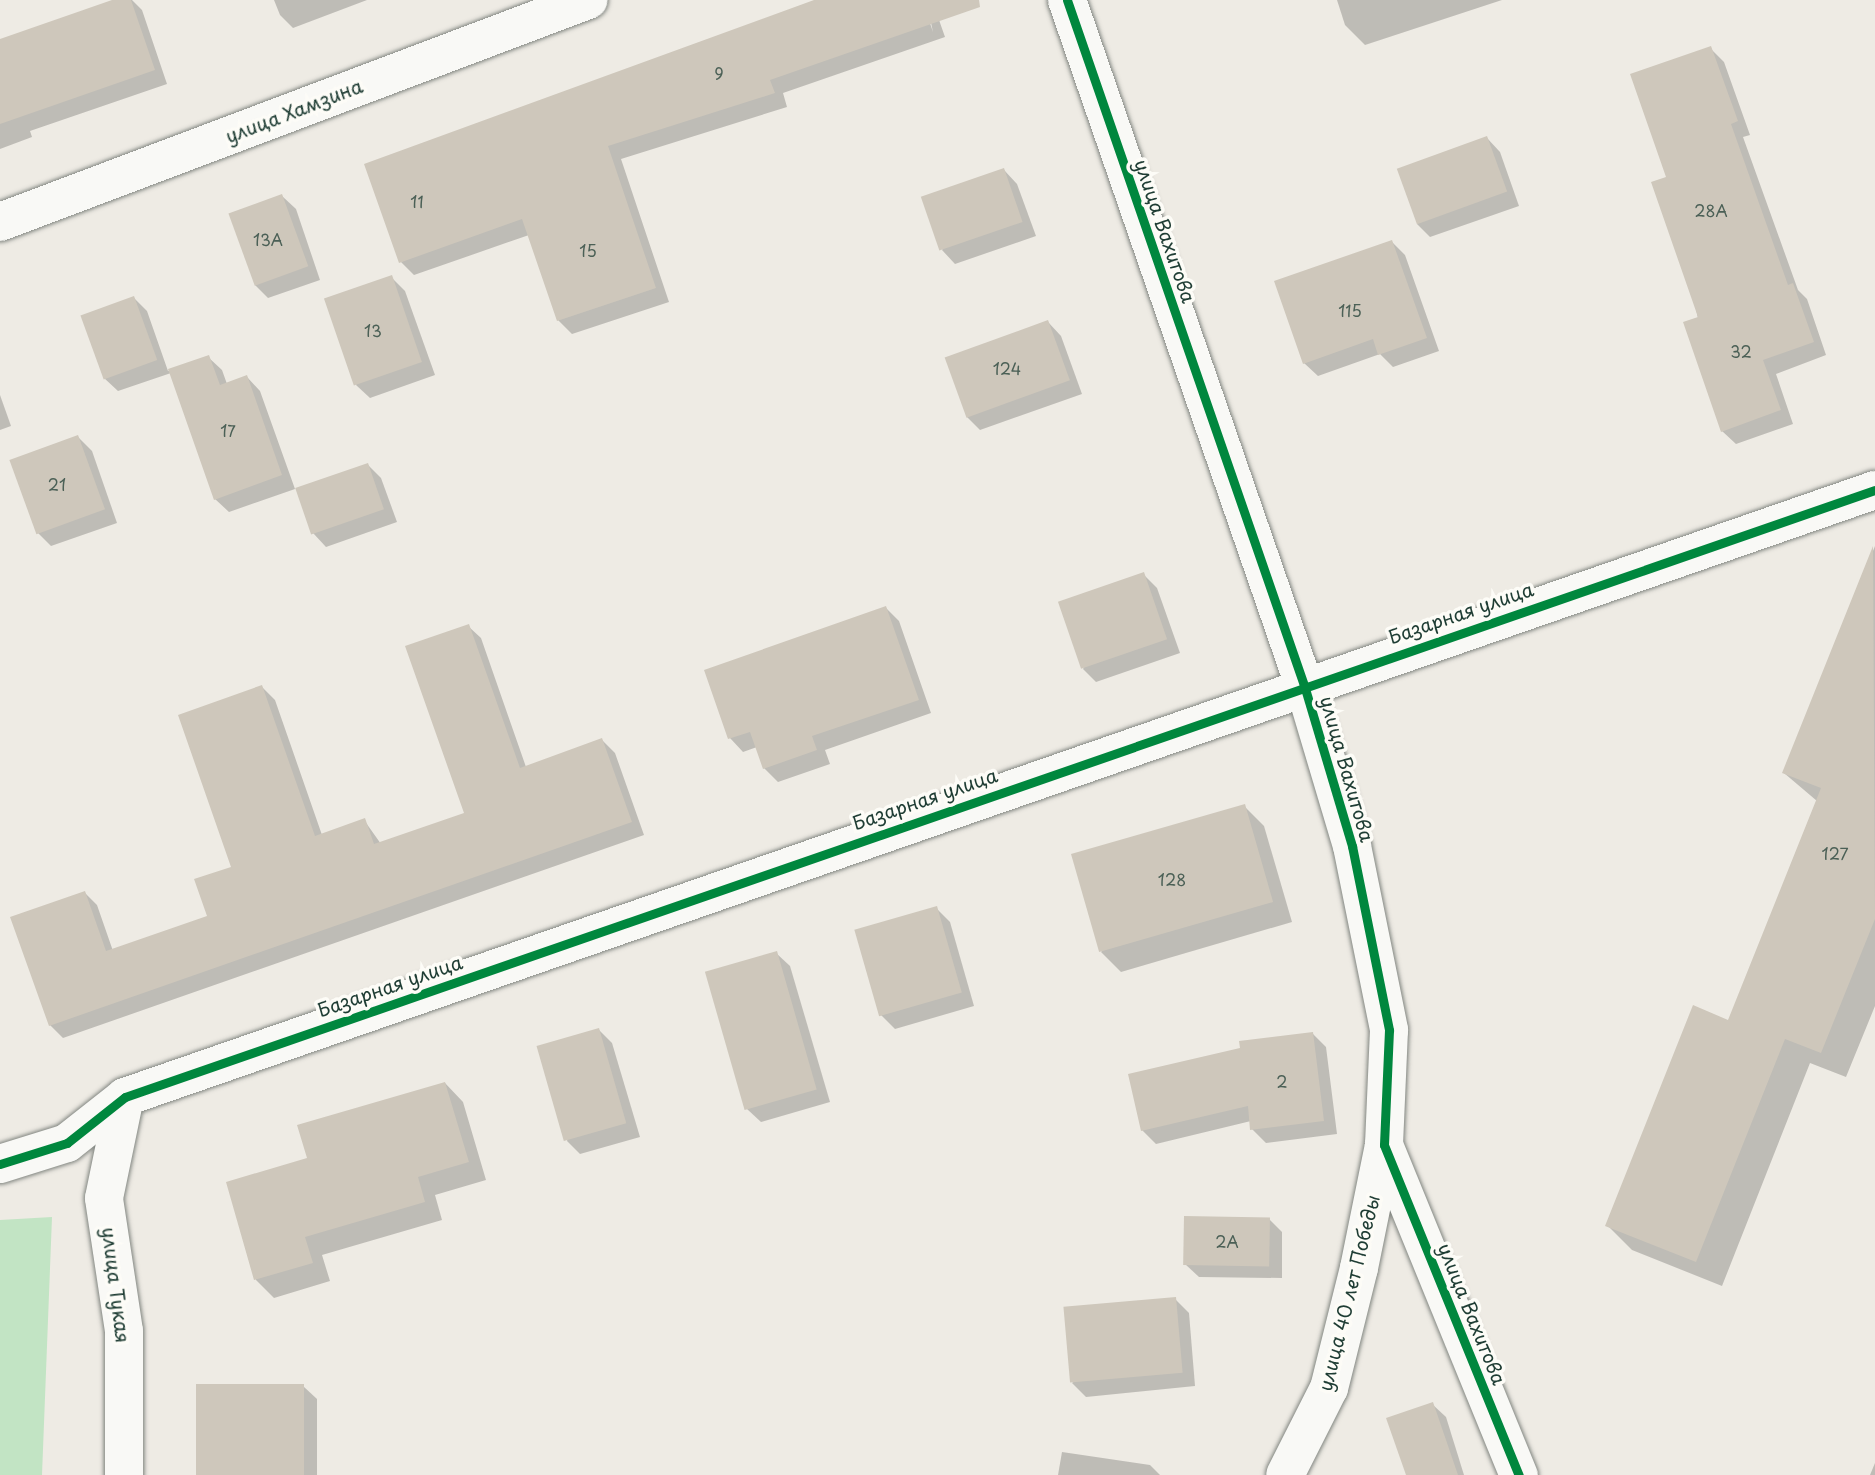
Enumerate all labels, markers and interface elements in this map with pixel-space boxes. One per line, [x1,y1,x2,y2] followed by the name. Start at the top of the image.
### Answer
[714,63,724,83] house number: 9
[221,74,367,148] street label: улица Хамзина
[1130,156,1200,306] street label: улица Вахитова
[410,191,424,211] house number: 11
[1694,200,1728,220] house number: 28А
[253,229,283,249] house number: 13А
[579,240,597,260] house number: 15
[1338,300,1362,320] house number: 115
[364,320,382,340] house number: 13
[1730,341,1752,361] house number: 32
[993,358,1021,378] house number: 124
[220,420,236,440] house number: 17
[48,474,66,494] house number: 21
[1385,577,1537,649] street label: Базарная улица
[1315,693,1379,845] street label: улица Вахитова
[849,763,1001,835] street label: Базарная улица
[1821,843,1849,863] house number: 127
[1158,869,1186,889] house number: 128
[314,950,466,1022] street label: Базарная улица
[1276,1071,1288,1091] house number: 2
[1313,1192,1385,1394] street label: улица 40 лет Победы
[98,1225,134,1345] street label: улица Тукая
[1215,1231,1239,1251] house number: 2А
[1433,1240,1511,1388] street label: улица Вахитова

